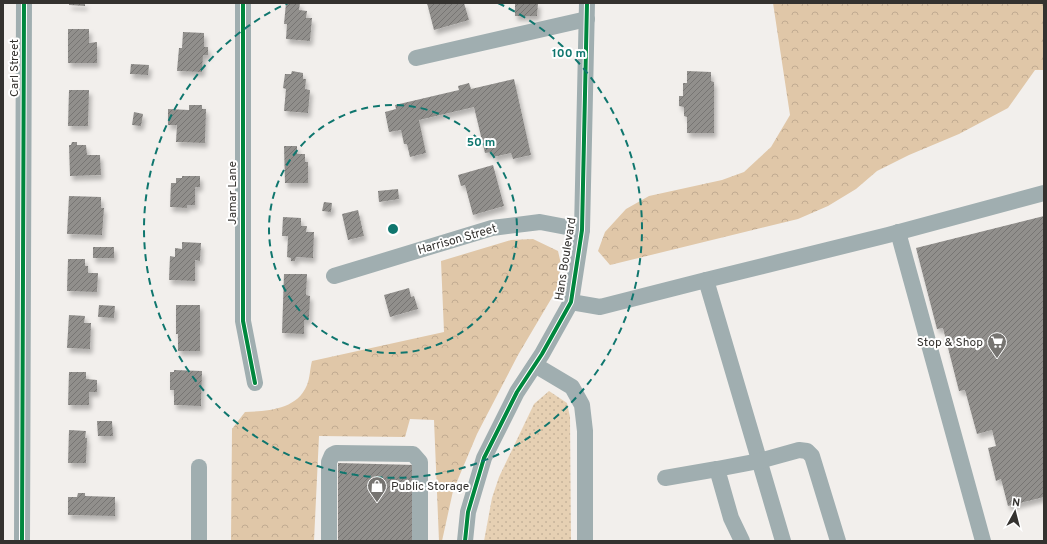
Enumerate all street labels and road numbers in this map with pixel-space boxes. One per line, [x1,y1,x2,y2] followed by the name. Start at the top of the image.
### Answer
[7,39,23,97] street label: Carl Street
[225,161,241,225] street label: Jamar Lane
[552,216,580,302] street label: Hans Boulevard
[416,221,499,259] street label: Harrison Street

